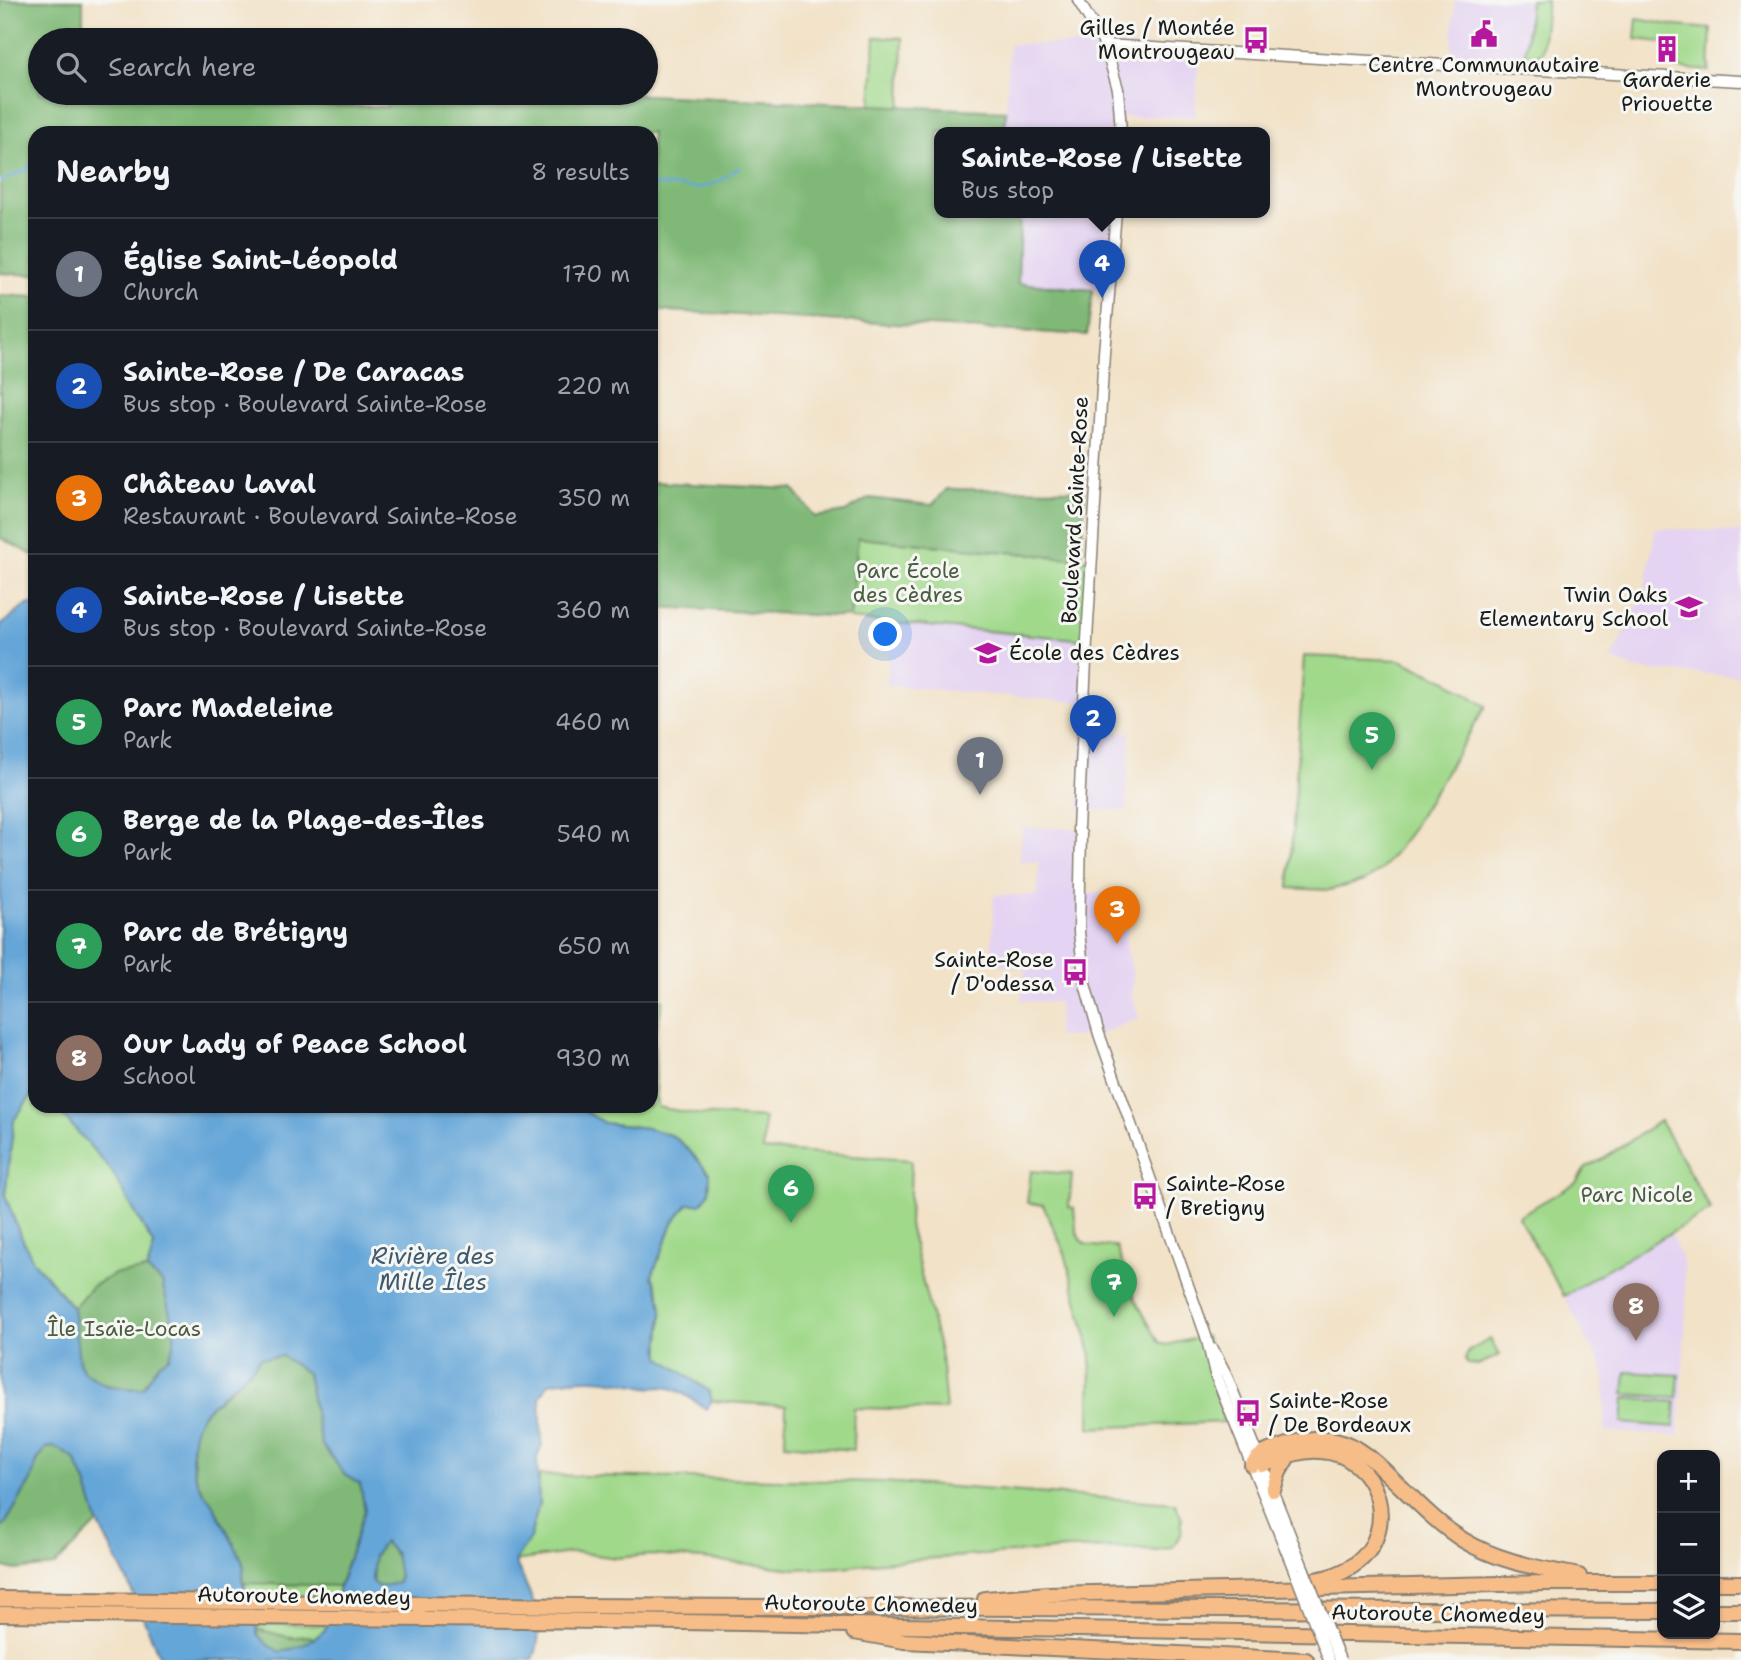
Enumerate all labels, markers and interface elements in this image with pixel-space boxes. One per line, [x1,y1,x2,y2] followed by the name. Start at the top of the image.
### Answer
[1080,14,1235,66] place label: Gilles / Montée Montrougeau
[1469,19,1499,49] public building icon: Centre Communautaire Montrougeau
[1241,25,1271,55] bus stop icon: Gilles / Montée Montrougeau
[28,28,658,105] search box
[1652,34,1682,64] building icon: Garderie Priouette
[52,48,90,86] icon: search
[108,49,257,84] text: Search here
[1368,51,1600,103] place label: Centre Communautaire Montrougeau
[1621,66,1713,118] place label: Garderie Priouette
[934,127,1270,218] popup
[961,140,1243,175] text: Sainte-Rose / Lisette
[56,151,171,192] text: Nearby
[531,157,630,187] text: 8 results
[961,175,1054,205] text: Bus stop
[1079,240,1125,298] pin: 4
[123,242,398,277] text: Église Saint-Léopold
[74,259,84,289] text: 1
[562,259,630,289] text: 170 m
[123,277,199,307] text: Church
[123,354,465,389] text: Sainte-Rose / De Caracas
[71,371,87,401] text: 2
[556,371,630,401] text: 220 m
[123,389,487,419] text: Bus stop · Boulevard Sainte-Rose
[1055,396,1095,624] street label: Boulevard Sainte-Rose
[123,466,316,501] text: Château Laval
[71,483,87,513] text: 3
[557,483,630,513] text: 350 m
[123,501,518,531] text: Restaurant · Boulevard Sainte-Rose
[853,556,963,609] park label: Parc École des Cèdres
[123,578,404,613] text: Sainte-Rose / Lisette
[1479,581,1669,633] place label: Twin Oaks Elementary School
[1674,592,1704,622] school or university icon: Twin Oaks Elementary School
[71,595,87,625] text: 4
[555,595,630,625] text: 360 m
[123,613,487,643] text: Bus stop · Boulevard Sainte-Rose
[868,617,902,651] your location
[973,638,1003,668] school or university icon: École des Cèdres
[1009,638,1180,667] place label: École des Cèdres
[123,690,334,725] text: Parc Madeleine
[1070,695,1116,753] pin: 2
[72,707,86,737] text: 5
[555,707,630,737] text: 460 m
[1349,712,1395,770] pin: 5
[123,725,172,755] text: Park
[957,737,1003,795] pin: 1
[123,802,485,837] text: Berge de la Plage-des-Îles
[71,819,87,849] text: 6
[557,819,630,849] text: 540 m
[123,837,172,867] text: Park
[1094,886,1140,944] pin: 3
[123,914,348,949] text: Parc de Brétigny
[71,931,87,961] text: 7
[557,931,630,961] text: 650 m
[934,946,1054,998] place label: Sainte-Rose / D'odessa
[123,949,172,979] text: Park
[1060,957,1090,987] bus stop icon: Sainte-Rose / D'odessa
[123,1026,467,1061] text: Our Lady of Peace School
[71,1043,87,1073] text: 8
[556,1043,630,1073] text: 930 m
[123,1061,195,1091] text: School
[768,1165,814,1223] pin: 6
[1166,1170,1286,1222] place label: Sainte-Rose / Bretigny
[1130,1181,1160,1211] bus stop icon: Sainte-Rose / Bretigny
[1581,1181,1693,1209] park label: Parc Nicole
[371,1241,495,1297] water label: Rivière des Mille Îles
[1091,1259,1137,1317] pin: 7
[1613,1283,1659,1341] pin: 8
[47,1314,201,1343] park label: Île Isaïe-Locas
[1269,1387,1411,1439] place label: Sainte-Rose / De Bordeaux
[1233,1398,1263,1428] bus stop icon: Sainte-Rose / De Bordeaux
[1657,1450,1720,1639] map controls
[1657,1450,1720,1513] button: +
[1657,1513,1720,1576] button: −
[1657,1576,1720,1639] button: layers
[197,1580,411,1612] street label: Autoroute Chomedey
[764,1588,978,1620] street label: Autoroute Chomedey
[1331,1598,1545,1630] street label: Autoroute Chomedey

